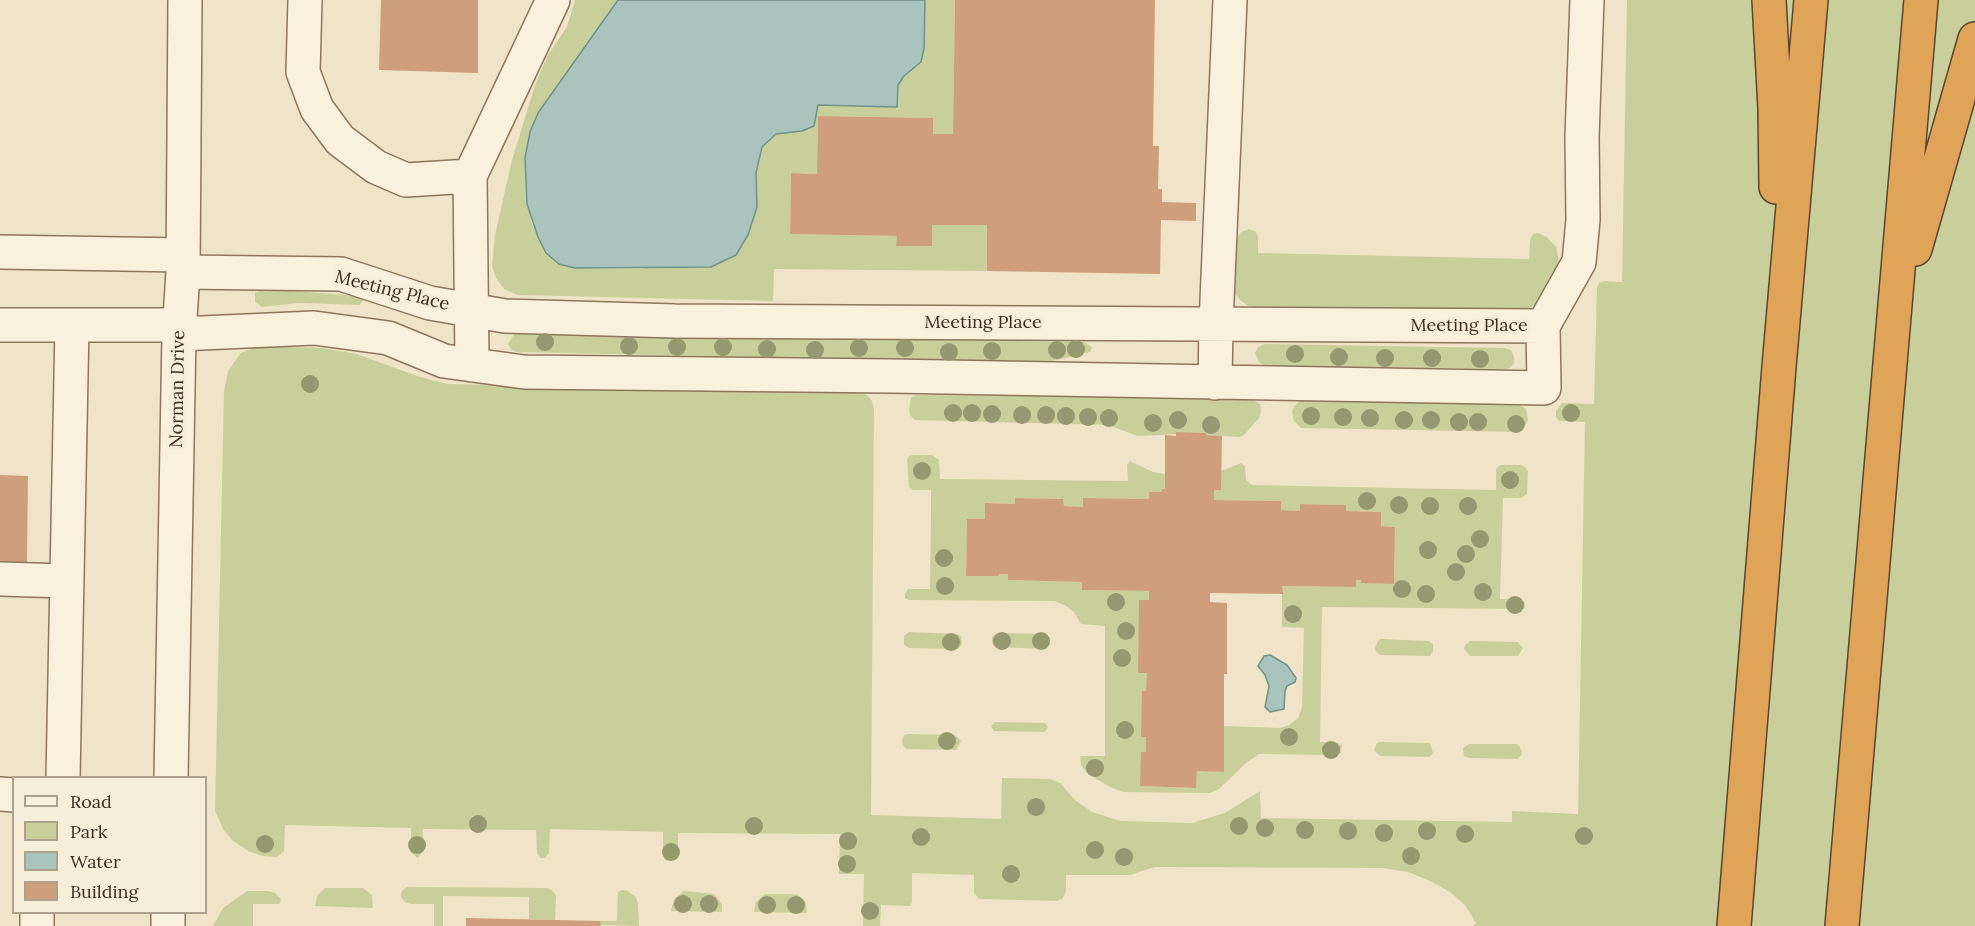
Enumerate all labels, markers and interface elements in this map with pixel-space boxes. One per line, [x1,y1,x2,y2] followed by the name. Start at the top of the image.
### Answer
[332,266,452,316] street label: Meeting Place
[924,312,1042,334] street label: Meeting Place
[1410,315,1528,337] street label: Meeting Place
[166,330,190,448] street label: Norman Drive
[12,776,207,914] legend
[70,790,112,813] text: Road
[70,820,107,843] text: Park
[70,850,121,873] text: Water
[70,880,138,903] text: Building

